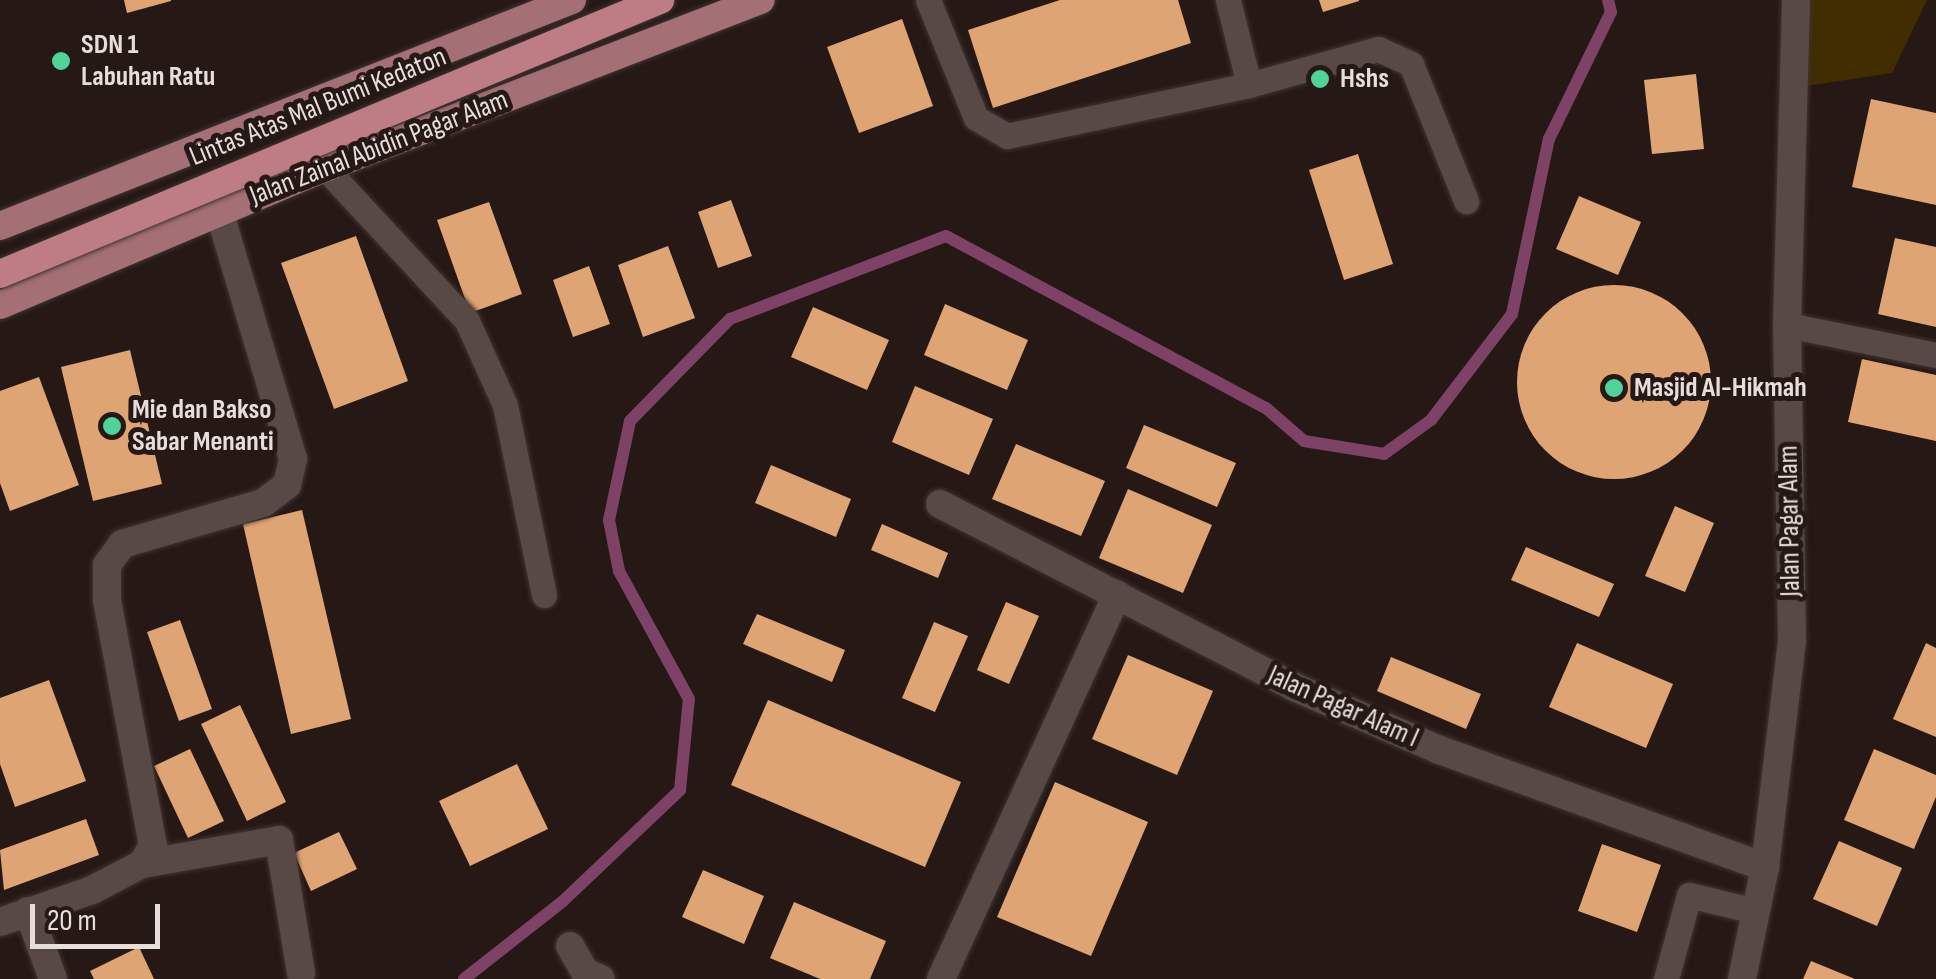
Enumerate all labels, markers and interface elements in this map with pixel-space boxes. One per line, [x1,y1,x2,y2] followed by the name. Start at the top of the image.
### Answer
[81,28,215,94] place label: SDN 1 Labuhan Ratu
[185,40,451,174] street label: Lintas Atas Mal Bumi Kedaton
[50,50,72,72] marker: SDN 1 Labuhan Ratu
[1340,62,1389,96] place label: Hshs
[1309,68,1331,90] marker: Hshs
[245,83,513,213] street label: Jalan Zainal Abidin Pagar Alam
[1634,371,1807,405] place label: Masjid Al-Hikmah
[1603,377,1625,399] marker: Masjid Al-Hikmah
[132,393,274,459] place label: Mie dan Bakso Sabar Menanti
[101,415,123,437] marker: Mie dan Bakso Sabar Menanti
[1772,445,1808,597] street label: Jalan Pagar Alam
[1262,659,1424,755] street label: Jalan Pagar Alam I
[35,884,165,946] scale bar
[47,903,97,939] text: 20 m

